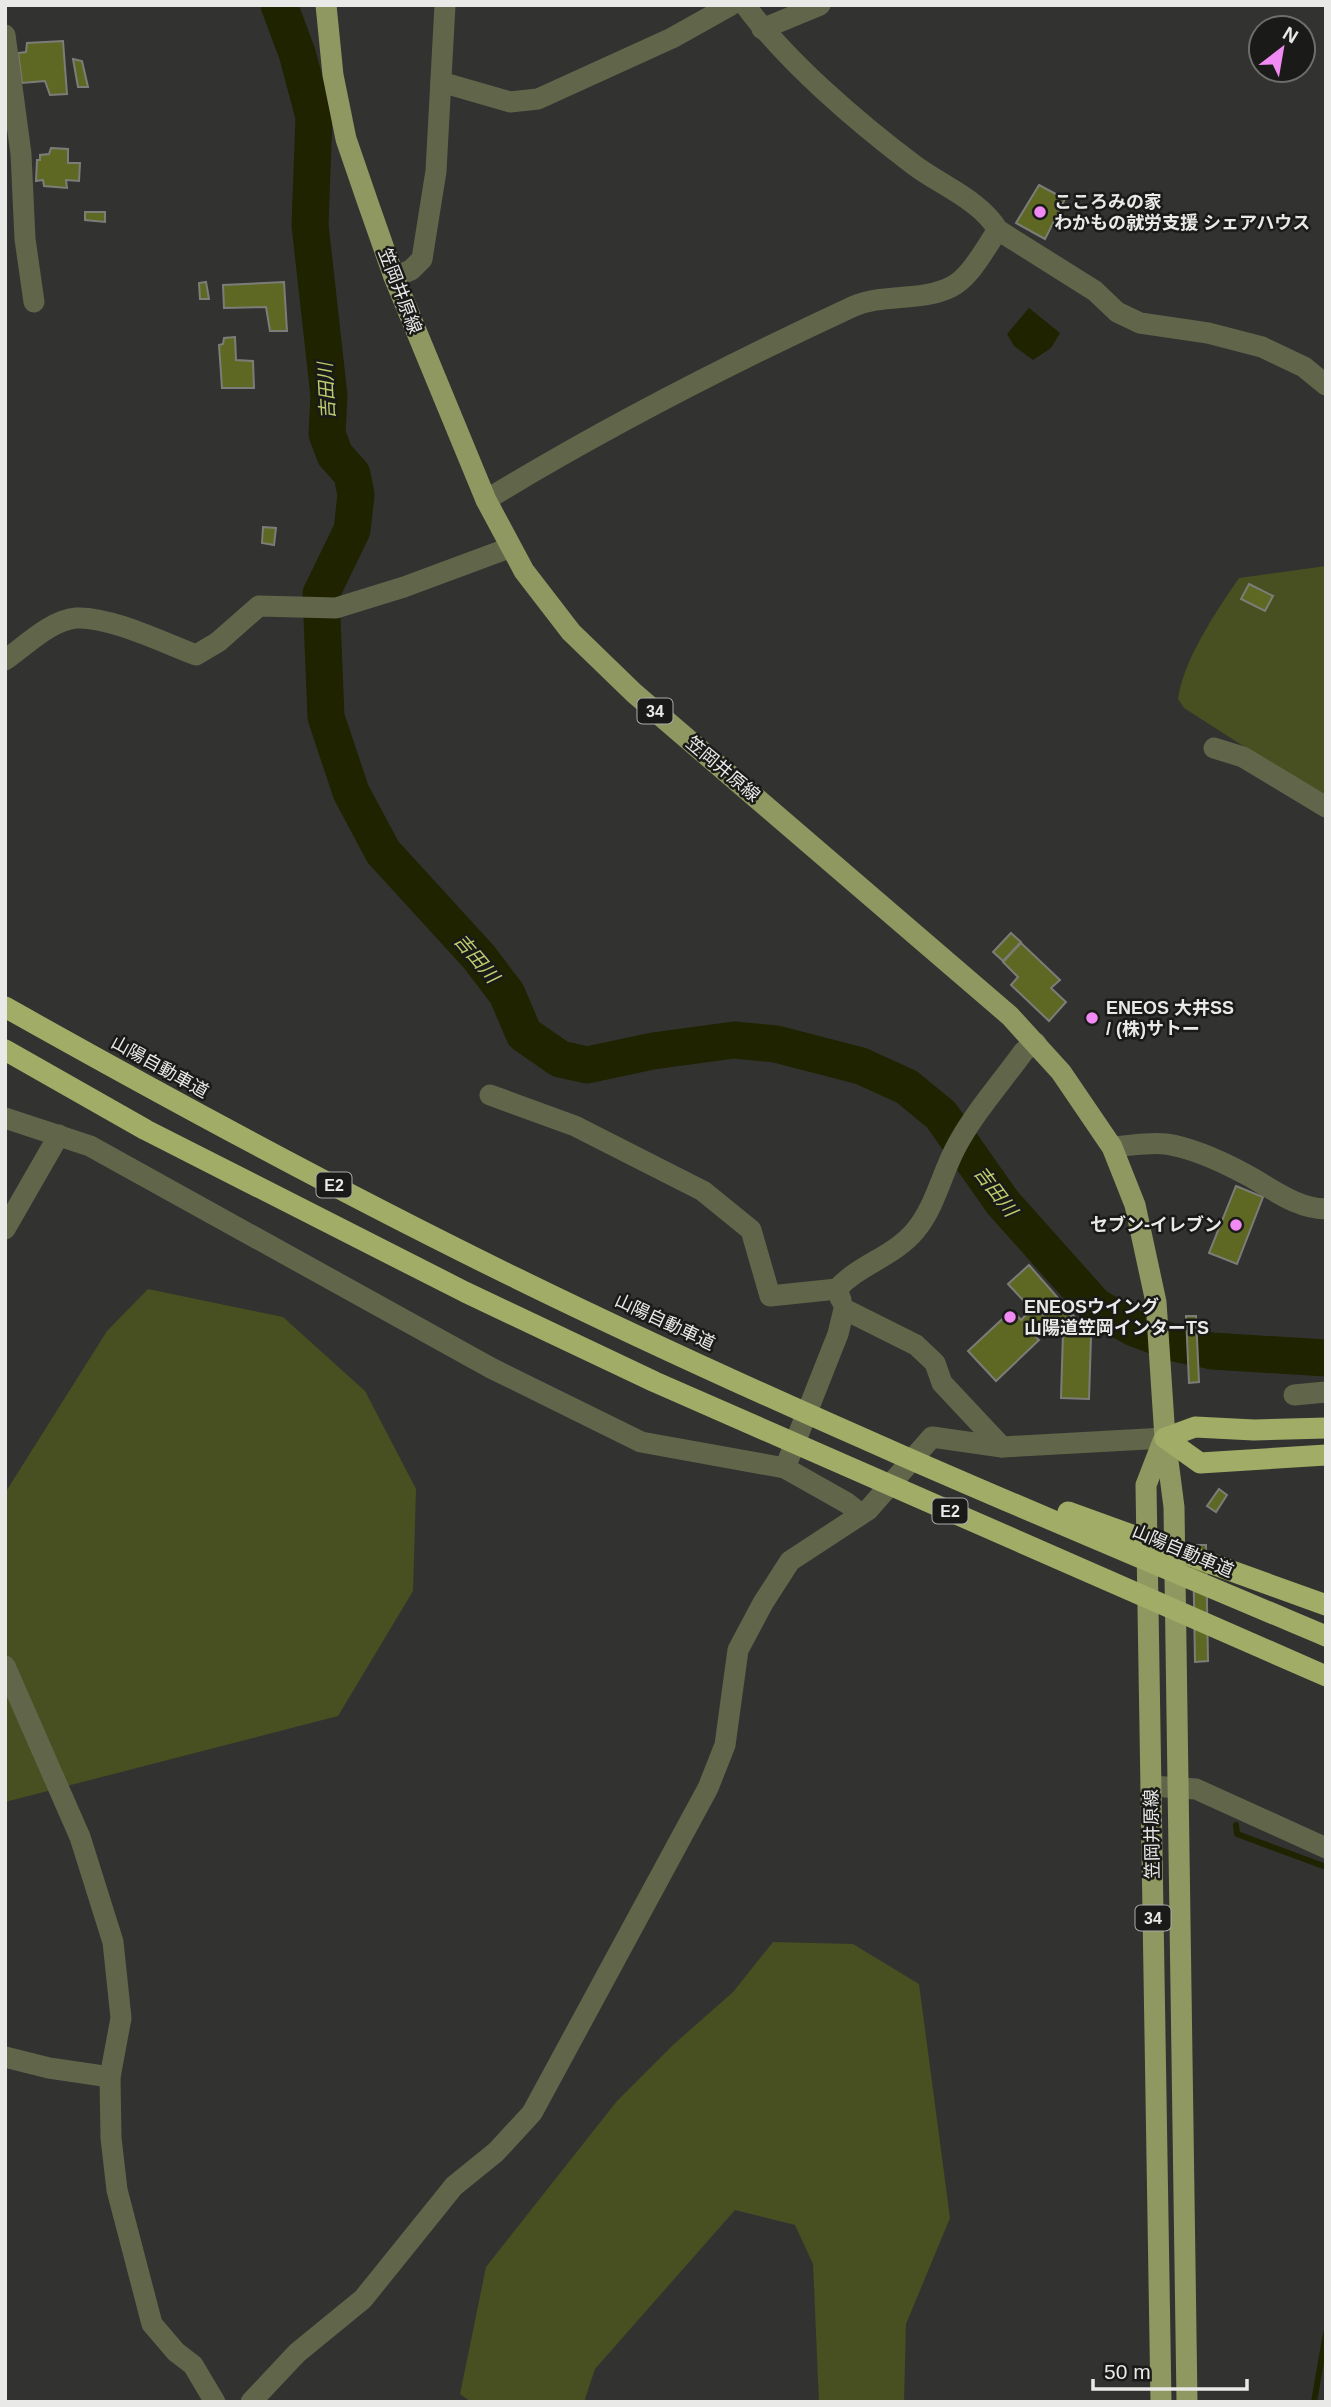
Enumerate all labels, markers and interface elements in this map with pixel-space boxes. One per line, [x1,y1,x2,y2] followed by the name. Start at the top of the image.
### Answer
[1247,14,1317,84] north arrow
[1279,22,1302,47] text: N
[1054,192,1310,233] place label: こころみの家 わかもの就労支援 シェアハウス
[1032,204,1048,220] marker: こころみの家 わかもの就労支援 シェアハウス
[375,245,425,337] street label: 笠岡井原線
[314,360,338,420] water label: 吉田川
[638,698,672,724] road number: 34
[682,732,764,806] street label: 笠岡井原線
[450,930,504,988] water label: 吉田川
[1106,998,1234,1039] place label: ENEOS 大井SS / (株)サトー
[1084,1010,1100,1026] marker: ENEOS 大井SS / (株)サトー
[108,1032,212,1102] street label: 山陽自動車道
[970,1162,1022,1222] water label: 吉田川
[316,1172,352,1198] road number: E2
[1090,1215,1222,1235] place label: セブン-イレブン
[1228,1217,1244,1233] marker: セブン-イレブン
[612,1290,718,1354] street label: 山陽自動車道
[1024,1297,1209,1338] place label: ENEOSウイング 山陽道笠岡インターTS
[1002,1309,1018,1325] marker: ENEOSウイング 山陽道笠岡インターTS
[932,1498,968,1524] road number: E2
[1129,1521,1237,1581] street label: 山陽自動車道
[1141,1789,1163,1879] street label: 笠岡井原線
[1136,1906,1170,1930] road number: 34
[1093,2348,1247,2392] scale bar
[1104,2360,1151,2383] text: 50 m

